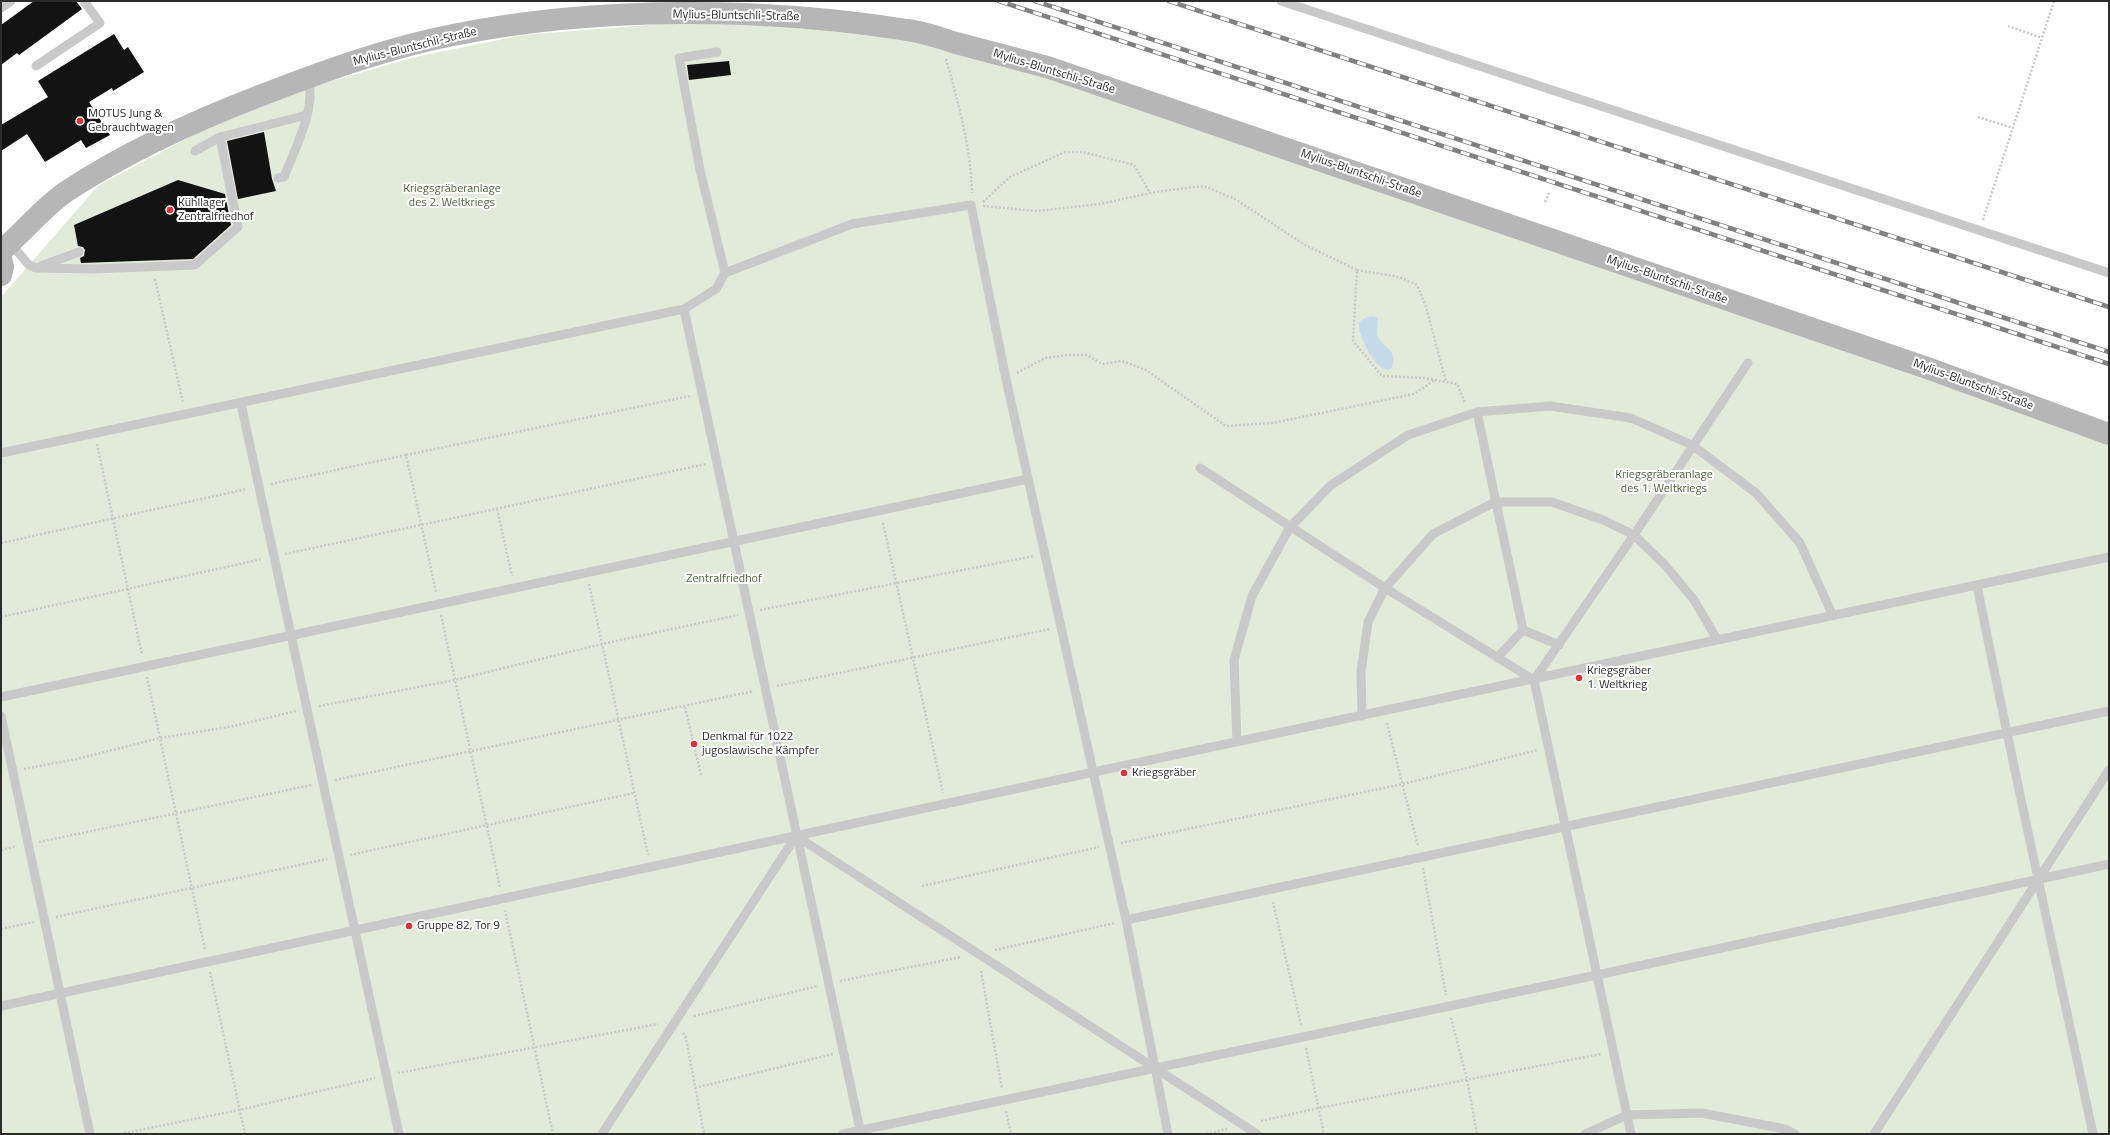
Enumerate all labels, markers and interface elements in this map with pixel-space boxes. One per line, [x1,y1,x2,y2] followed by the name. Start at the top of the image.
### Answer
[672,8,800,24] street label: Mylius-Bluntschli-Straße
[352,25,478,69] street label: Mylius-Bluntschli-Straße
[991,47,1117,97] street label: Mylius-Bluntschli-Straße
[88,107,174,135] place label: MOTUS Jung & Gebrauchtwagen
[75,116,85,126] marker: MOTUS Jung & Gebrauchtwagen
[1299,147,1423,201] street label: Mylius-Bluntschli-Straße
[403,182,501,210] park label: Kriegsgräberanlage des 2. Weltkriegs
[178,196,254,224] place label: Kühllager Zentralfriedhof
[165,205,175,215] marker: Kühllager Zentralfriedhof
[1605,253,1729,307] street label: Mylius-Bluntschli-Straße
[1911,357,2035,413] street label: Mylius-Bluntschli-Straße
[1615,468,1713,496] park label: Kriegsgräberanlage des 1. Weltkriegs
[686,572,762,586] park label: Zentralfriedhof
[1587,664,1651,692] place label: Kriegsgräber 1. Weltkrieg
[1574,673,1584,683] marker: Kriegsgräber 1. Weltkrieg
[702,730,819,758] place label: Denkmal für 1022 jugoslawische Kämpfer
[689,739,699,749] marker: Denkmal für 1022 jugoslawische Kämpfer
[1132,766,1196,780] place label: Kriegsgräber
[1119,768,1129,778] marker: Kriegsgräber
[417,919,500,933] place label: Gruppe 82, Tor 9
[404,921,414,931] marker: Gruppe 82, Tor 9

